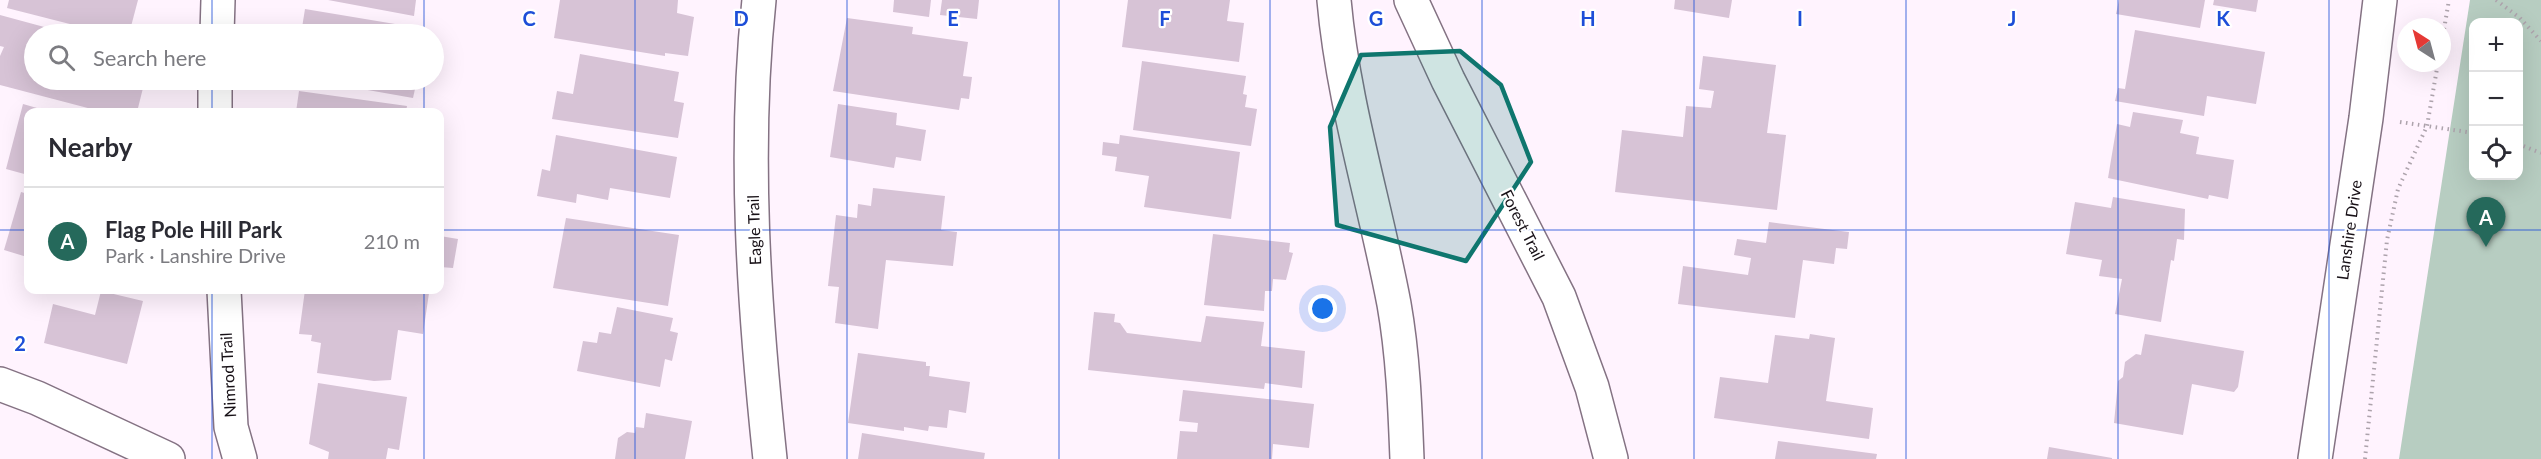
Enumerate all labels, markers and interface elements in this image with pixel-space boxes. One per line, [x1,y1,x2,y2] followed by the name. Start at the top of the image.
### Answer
[522,6,536,30] text: C
[733,6,749,30] text: D
[947,6,959,30] text: E
[1159,6,1171,30] text: F
[1369,6,1383,30] text: G
[1580,6,1596,30] text: H
[1797,6,1803,30] text: I
[2008,6,2016,30] text: J
[2216,6,2230,30] text: K
[2397,18,2451,72] north arrow
[2469,18,2523,180] map controls
[2469,18,2523,72] button: +
[24,24,444,90] search box
[45,41,78,74] icon: search
[93,44,206,71] text: Search here
[2469,72,2523,126] button: −
[2469,126,2523,180] button: locate
[48,131,133,163] text: Nearby
[2332,179,2365,281] street label: Lanshire Drive
[1498,186,1549,263] street label: Forest Trail
[743,195,764,265] street label: Eagle Trail
[2466,198,2506,247] pin: A
[105,216,282,243] text: Flag Pole Hill Park
[61,229,74,253] text: A
[364,229,420,253] text: 210 m
[105,243,286,267] text: Park · Lanshire Drive
[1308,294,1337,323] your location
[14,331,26,355] text: 2
[216,332,239,418] street label: Nimrod Trail

